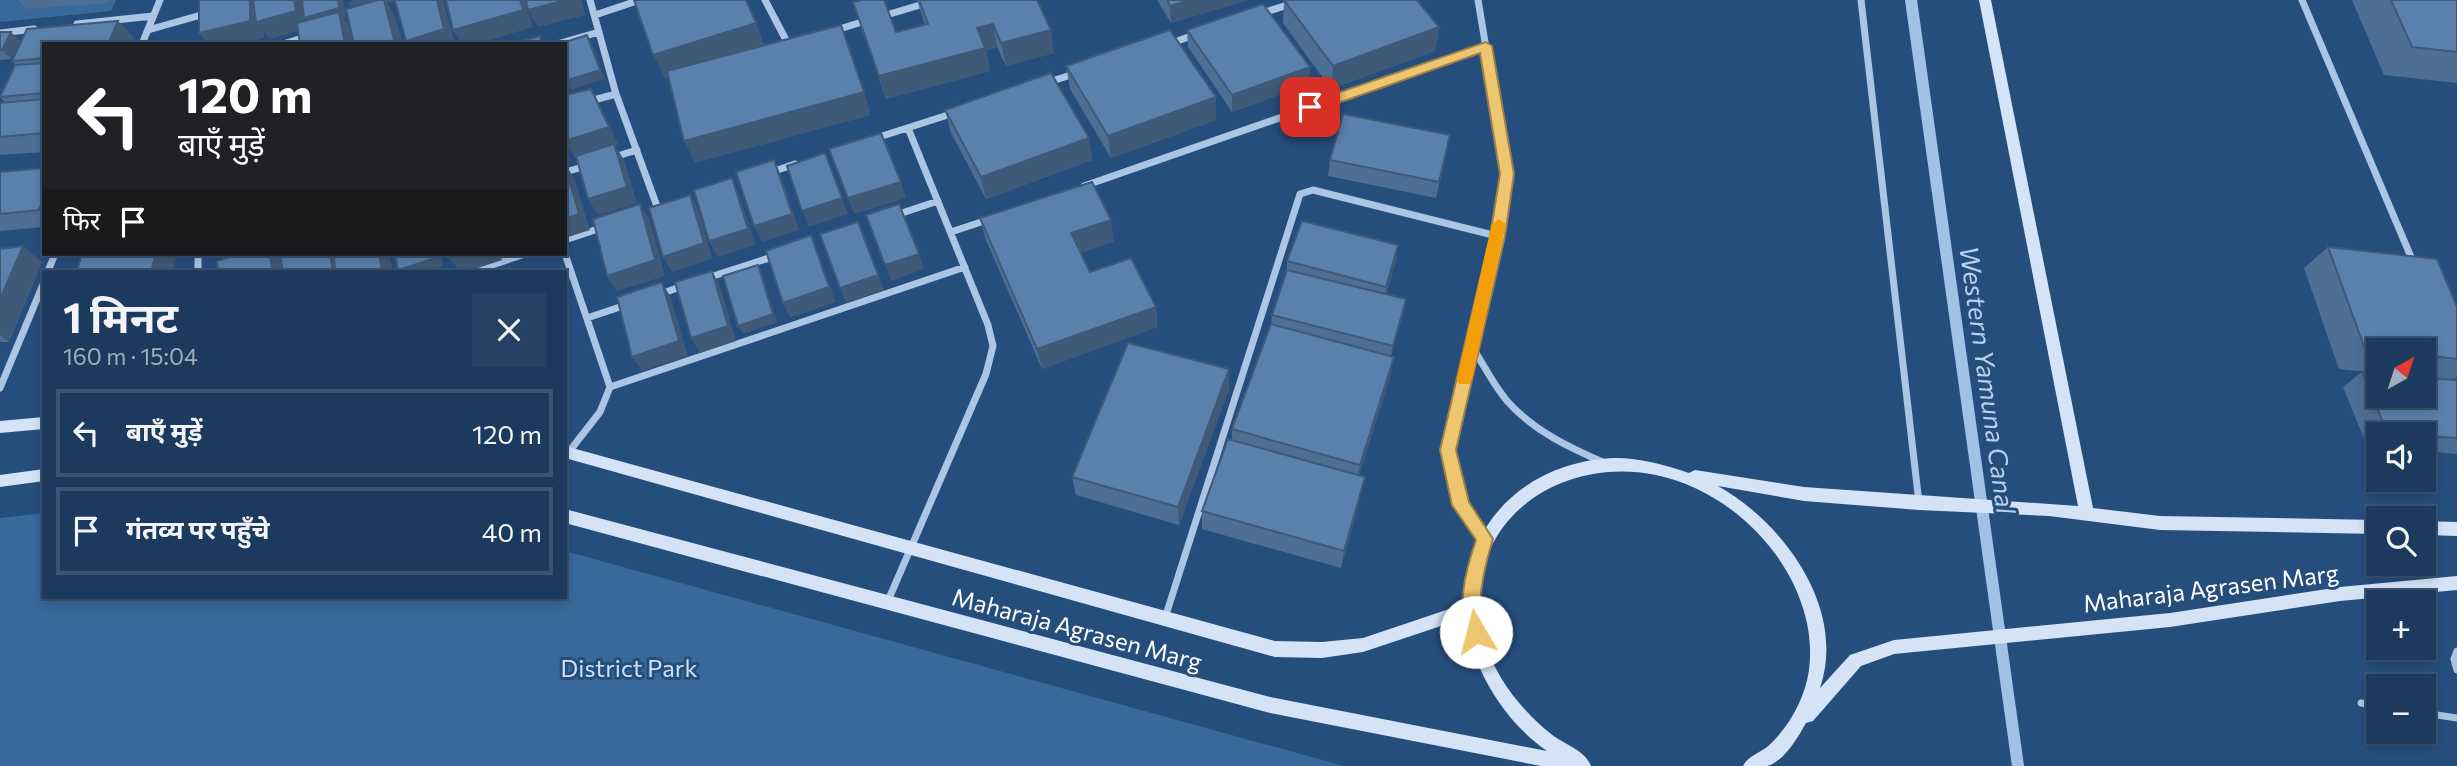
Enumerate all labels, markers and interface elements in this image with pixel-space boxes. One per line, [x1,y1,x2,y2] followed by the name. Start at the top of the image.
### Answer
[178,63,312,123] text: 120 m
[63,70,154,161] icon: left
[1280,77,1340,137] pin
[1291,88,1329,126] icon: arrive
[178,123,265,163] text: बाएँ मुड़ें
[114,203,152,241] icon: arrive
[63,204,100,235] text: फिर
[1954,244,2023,517] water label: Western Yamuna Canal
[63,290,178,342] text: 1 मिनट
[472,293,546,367] button: close
[2366,338,2436,408] north arrow
[2366,338,2436,744] map controls
[63,342,198,370] text: 160 m · 15:04
[67,414,105,452] icon: left
[126,415,202,446] text: बाएँ मुड़ें
[472,418,542,449] text: 120 m
[2366,422,2436,492] button: sound
[2366,506,2436,576] button: search
[67,512,105,550] icon: arrive
[126,513,270,544] text: गंतव्य पर पहुँचे
[482,516,542,547] text: 40 m
[2081,557,2340,618] street label: Maharaja Agrasen Marg
[949,581,1206,676] street label: Maharaja Agrasen Marg
[2366,590,2436,660] button: +
[1439,595,1513,669] position arrow
[561,653,697,682] park label: District Park
[2366,674,2436,744] button: −

